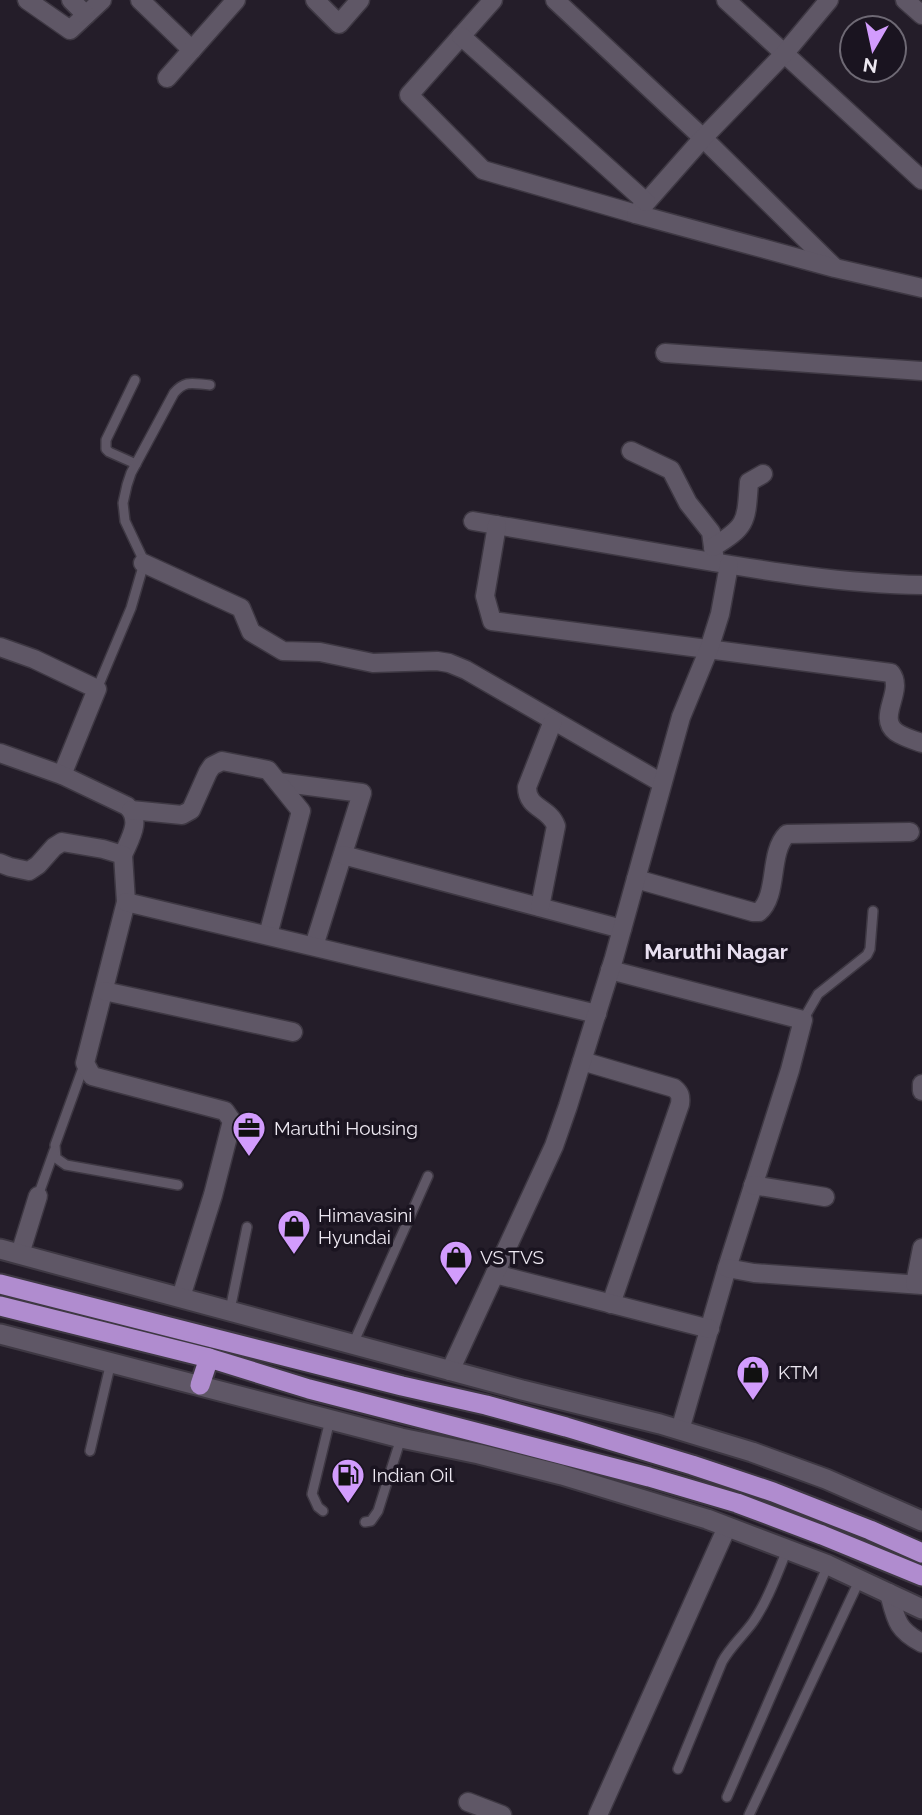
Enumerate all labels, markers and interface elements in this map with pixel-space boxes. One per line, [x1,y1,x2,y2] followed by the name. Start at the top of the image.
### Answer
[838,14,908,84] north arrow
[861,54,879,78] text: N
[644,939,788,964] district label: Maruthi Nagar
[230,1109,268,1158] office icon: Maruthi Housing
[274,1117,418,1139] place label: Maruthi Housing
[318,1204,412,1248] place label: Himavasini Hyundai
[275,1207,313,1256] shop icon: Himavasini Hyundai
[437,1238,475,1287] shop icon: VS TVS
[480,1246,544,1268] place label: VS TVS
[734,1353,772,1402] shop icon: KTM
[778,1361,818,1383] place label: KTM
[329,1456,367,1505] fuel station icon: Indian Oil
[372,1464,454,1486] place label: Indian Oil

